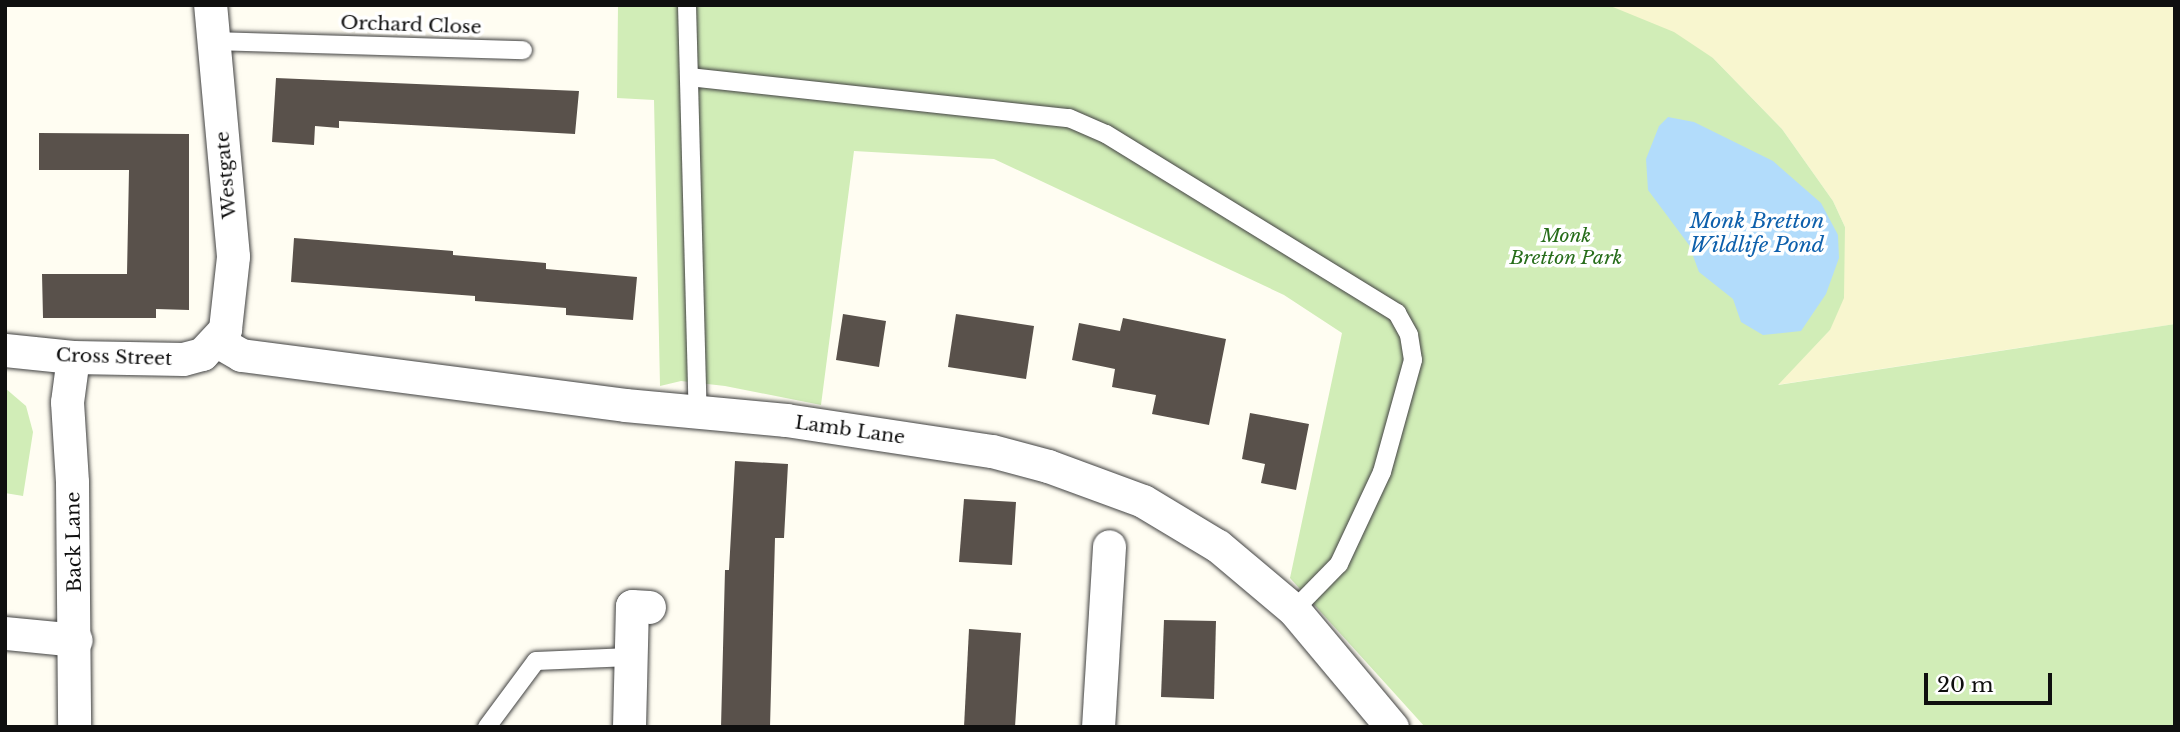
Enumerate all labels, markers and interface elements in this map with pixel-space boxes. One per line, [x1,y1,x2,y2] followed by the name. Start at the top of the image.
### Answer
[340,11,482,39] street label: Orchard Close
[211,130,241,220] street label: Westgate
[1690,208,1824,258] water label: Monk Bretton Wildlife Pond
[1509,225,1623,269] park label: Monk Bretton Park
[55,344,173,370] street label: Cross Street
[793,411,907,449] street label: Lamb Lane
[62,491,86,593] street label: Back Lane
[1928,658,2056,702] scale bar
[1937,672,1994,698] text: 20 m

